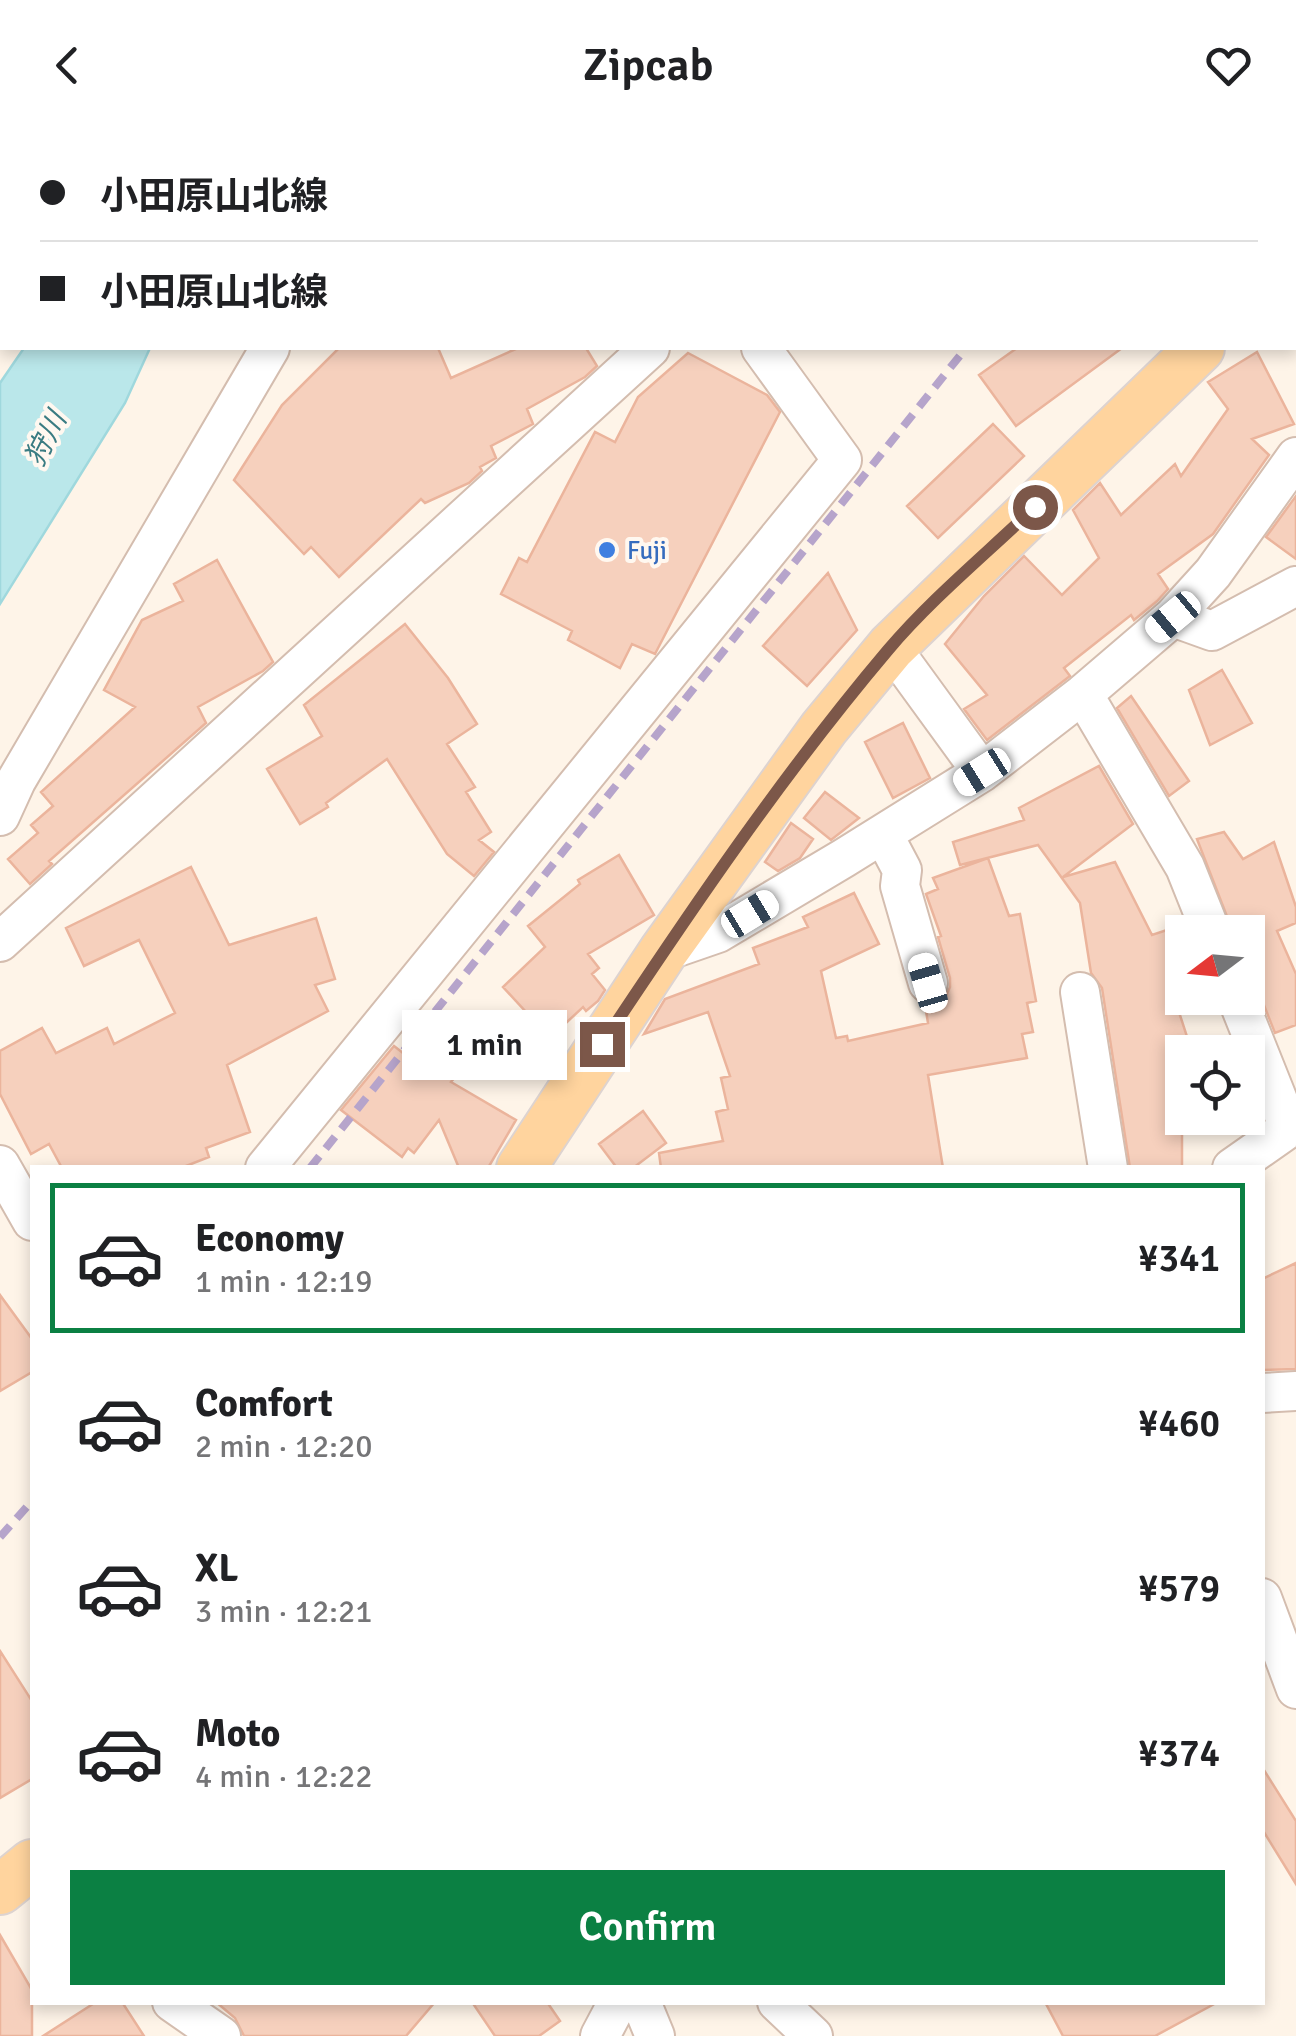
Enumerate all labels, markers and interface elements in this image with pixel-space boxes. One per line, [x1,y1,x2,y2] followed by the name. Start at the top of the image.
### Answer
[40,38,95,93] icon: back
[583,38,713,93] text: Zipcab
[1201,38,1256,93] icon: heart
[100,173,328,220] text: 小田原山北線
[100,269,328,316] text: 小田原山北線
[18,404,75,472] water label: 狩川
[1013,485,1058,530] route start
[627,535,667,566] place label: Fuji
[596,539,618,561] marker: Fuji
[1140,586,1206,648] car
[949,743,1015,801] car
[717,886,783,942] car
[1165,915,1265,1015] north arrow
[1165,915,1265,1135] map controls
[905,950,951,1016] car
[402,1009,567,1079] callout: 1 min
[580,1022,625,1067] route end
[446,1025,523,1064] text: 1 min
[1165,1035,1265,1135] button: locate
[75,1213,165,1303] icon: car
[195,1215,344,1262] text: Economy
[1138,1235,1220,1282] text: ¥341
[195,1262,373,1301] text: 1 min · 12:19
[75,1378,165,1468] icon: car
[195,1380,333,1427] text: Comfort
[1138,1400,1220,1447] text: ¥460
[195,1427,373,1466] text: 2 min · 12:20
[75,1543,165,1633] icon: car
[195,1545,238,1592] text: XL
[1138,1565,1220,1612] text: ¥579
[195,1592,373,1631] text: 3 min · 12:21
[75,1708,165,1798] icon: car
[195,1710,280,1757] text: Moto
[1138,1730,1220,1777] text: ¥374
[195,1757,373,1796] text: 4 min · 12:22
[70,1870,1225,1985] button: Confirm

